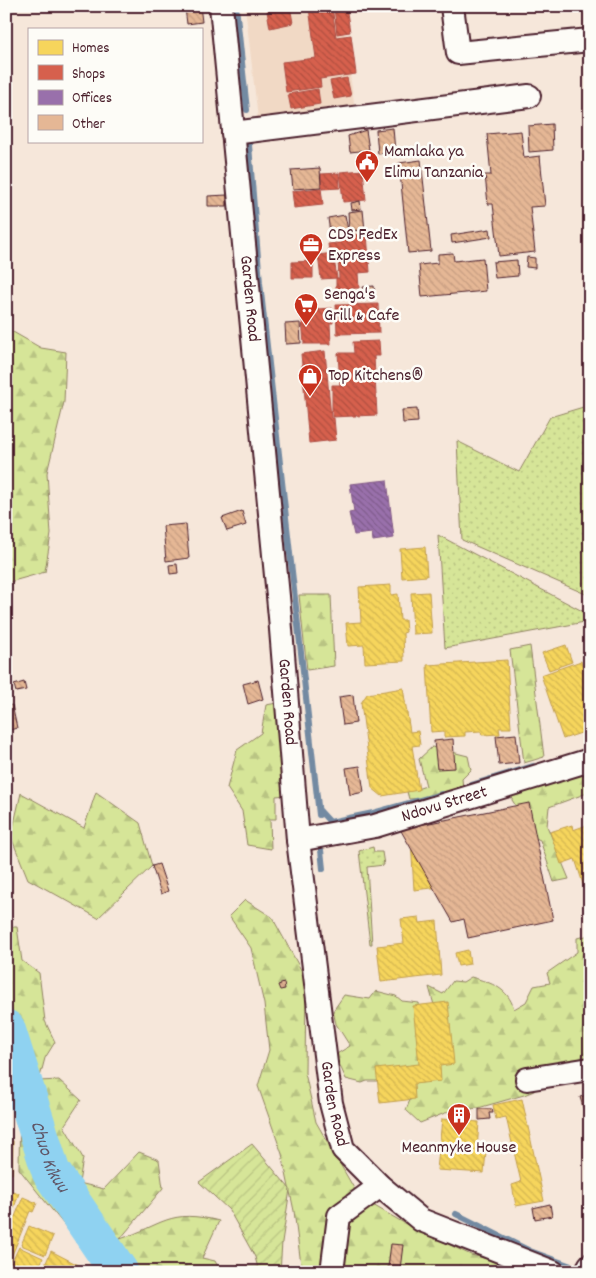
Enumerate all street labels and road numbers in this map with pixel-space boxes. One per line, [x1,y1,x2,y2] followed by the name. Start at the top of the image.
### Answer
[233,254,266,343] street label: Garden Road
[271,658,303,746] street label: Garden Road
[399,780,491,830] street label: Ndovu Street
[313,1060,354,1149] street label: Garden Road

